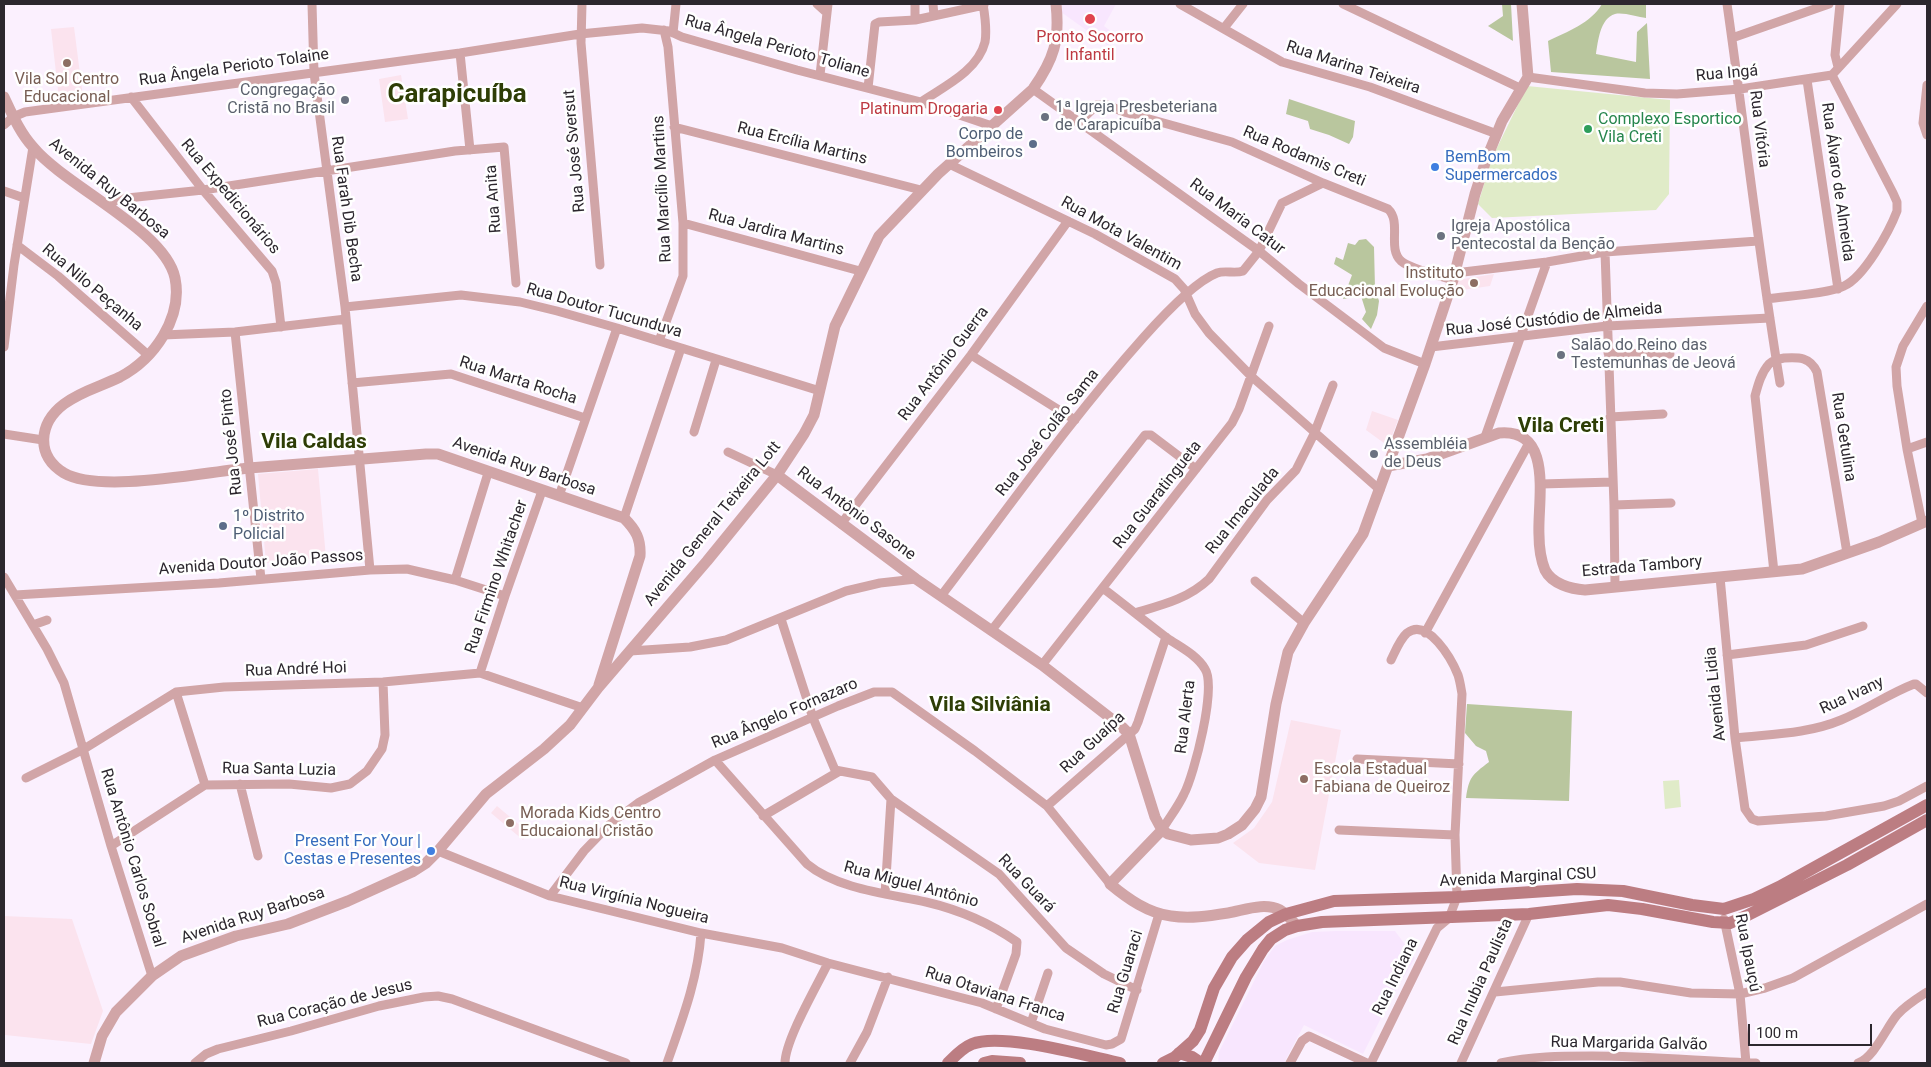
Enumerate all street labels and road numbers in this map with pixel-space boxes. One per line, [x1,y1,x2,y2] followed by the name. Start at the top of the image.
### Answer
[682,11,872,83] street label: Rua Ângela Perioto Toliane
[1283,37,1423,99] street label: Rua Marina Teixeira
[138,45,330,91] street label: Rua Ângela Perioto Tolaine
[1695,62,1759,86] street label: Rua Ingá
[560,89,590,213] street label: Rua José Sversut
[1745,89,1773,169] street label: Rua Vitória
[1816,101,1858,263] street label: Rua Álvaro de Almeida
[650,115,676,263] street label: Rua Marcílio Martins
[735,119,869,169] street label: Rua Ercília Martins
[1240,122,1368,192] street label: Rua Rodamis Creti
[45,134,173,244] street label: Avenida Ruy Barbosa
[326,135,366,283] street label: Rua Farah Dib Becha
[176,136,284,258] street label: Rua Expedicionários
[482,164,506,234] street label: Rua Anita
[1185,175,1289,259] street label: Rua Maria Catur
[1057,193,1185,275] street label: Rua Mota Valentim
[706,206,846,260] street label: Rua Jardira Martins
[38,240,146,336] street label: Rua Nilo Peçanha
[524,280,684,342] street label: Rua Doutor Tucunduva
[1445,299,1663,341] street label: Rua José Custódio de Almeida
[895,303,993,425] street label: Rua Antônio Guerra
[457,353,579,409] street label: Rua Marta Rocha
[992,366,1104,500] street label: Rua José Colão Sama
[217,388,247,496] street label: Rua José Pinto
[1826,391,1860,483] street label: Rua Getulina
[450,434,598,500] street label: Avenida Ruy Barbosa
[1110,437,1206,553] street label: Rua Guaratingueta
[641,438,785,610] street label: Avenida General Teixeira Lott
[793,463,919,565] street label: Rua Antônio Sasone
[1202,464,1284,558] street label: Rua Imaculada
[462,498,532,656] street label: Rua Firmino Whitacher
[158,546,364,580] street label: Avenida Doutor João Passos
[1581,552,1703,582] street label: Estrada Tambory
[1702,646,1730,742] street label: Avenida Lidia
[245,659,347,681] street label: Rua André Hoi
[1817,673,1887,719] street label: Rua Ivany
[709,675,861,753] street label: Rua Ângelo Fornazaro
[1172,679,1200,755] street label: Rua Alerta
[1057,708,1129,778] street label: Rua Guaípa
[222,759,336,781] street label: Rua Santa Luzia
[96,766,168,950] street label: Rua Antônio Carlos Sobral
[994,851,1058,917] street label: Rua Guará
[842,858,980,912] street label: Rua Miguel Antônio
[1439,864,1597,892] street label: Avenida Marginal CSU
[557,873,711,929] street label: Rua Virgínia Nogueira
[179,884,327,948] street label: Avenida Ruy Barbosa
[1730,912,1764,994] street label: Rua Ipauçú
[1444,916,1518,1048] street label: Rua Inubia Paulista
[1104,928,1148,1016] street label: Rua Guaraci
[1369,935,1423,1019] street label: Rua Indiana
[922,963,1068,1027] street label: Rua Otaviana Franca
[256,975,414,1033] street label: Rua Coração de Jesus
[1550,1033,1708,1055] street label: Rua Margarida Galvão

